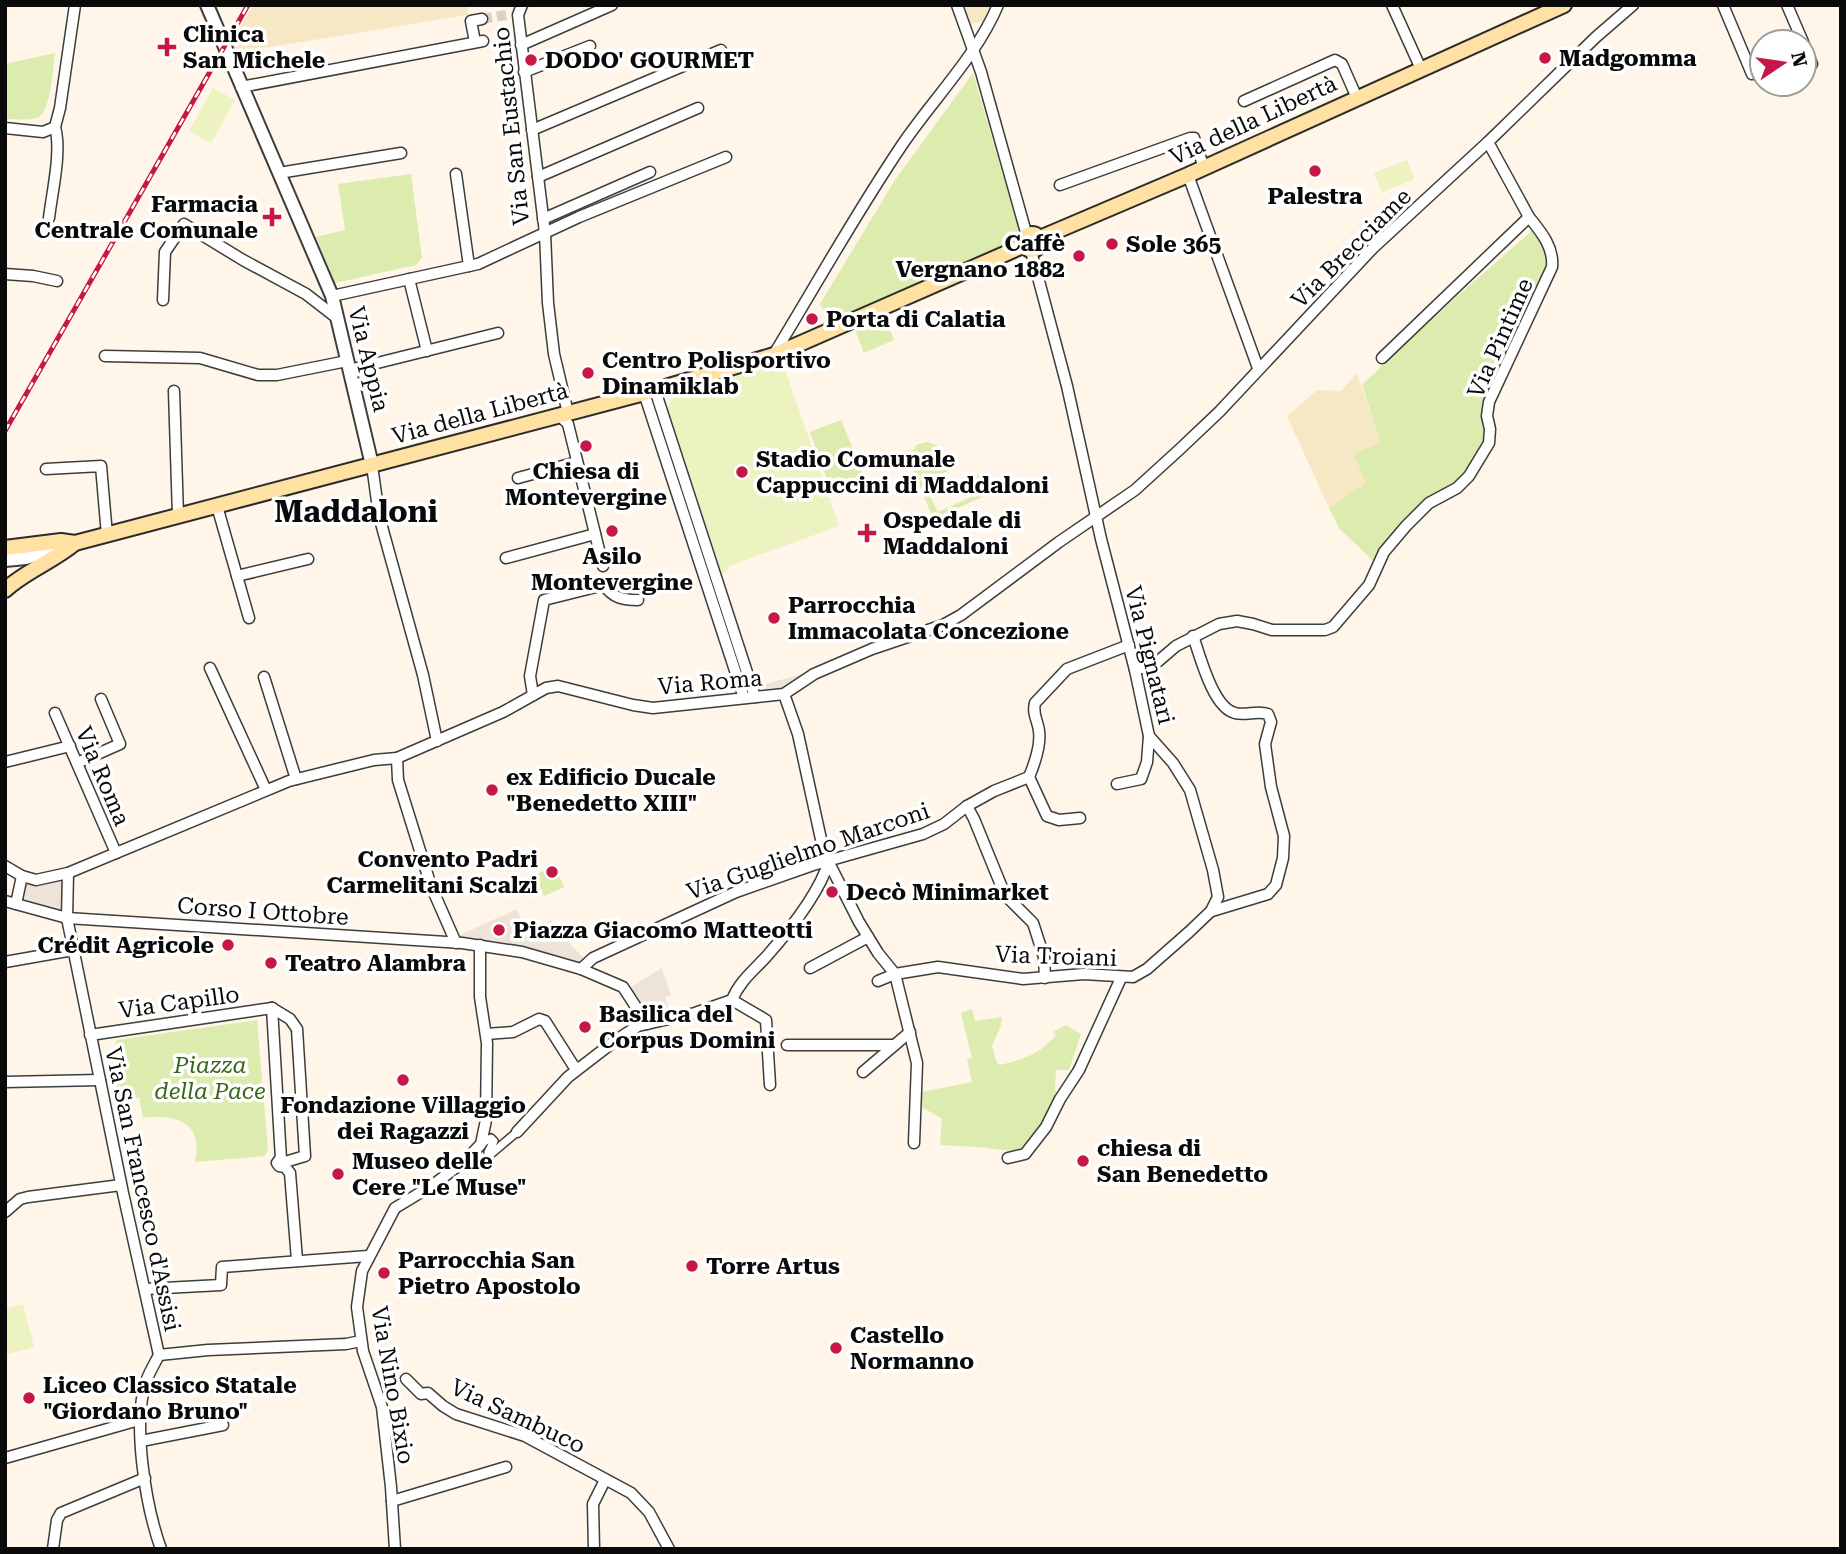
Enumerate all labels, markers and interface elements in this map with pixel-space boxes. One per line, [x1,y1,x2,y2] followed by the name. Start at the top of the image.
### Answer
[183,21,325,74] place label: Clinica San Michele
[488,26,535,226] street label: Via San Eustachio
[1748,28,1818,98] north arrow
[157,37,177,57] marker: Clinica San Michele
[1559,45,1697,72] place label: Madgomma
[545,47,754,74] place label: DODO' GOURMET
[1537,50,1553,66] marker: Madgomma
[1786,50,1812,69] text: N
[523,52,539,68] marker: DODO' GOURMET
[1165,70,1341,171] street label: Via della Libertà
[1307,163,1323,179] marker: Palestra
[1268,183,1363,210] place label: Palestra
[1286,183,1417,314] street label: Via Brecciame
[34,191,258,244] place label: Farmacia Centrale Comunale
[264,209,280,225] marker: Farmacia Centrale Comunale
[895,230,1065,283] place label: Caffè Vergnano 1882
[1126,231,1221,258] place label: Sole 365
[1104,236,1120,252] marker: Sole 365
[1071,248,1087,264] marker: Caffè Vergnano 1882
[1462,274,1539,402] street label: Via Pintime
[342,304,395,415] street label: Via Appia
[826,306,1006,333] place label: Porta di Calatia
[804,311,820,327] marker: Porta di Calatia
[602,347,831,400] place label: Centro Polisportivo Dinamiklab
[580,365,596,381] marker: Centro Polisportivo Dinamiklab
[389,377,572,450] street label: Via della Libertà
[578,438,594,454] marker: Chiesa di Montevergine
[756,446,1049,499] place label: Stadio Comunale Cappuccini di Maddaloni
[505,458,667,511] place label: Chiesa di Montevergine
[734,464,750,480] marker: Stadio Comunale Cappuccini di Maddaloni
[274,494,438,529] district label: Maddaloni
[883,507,1021,560] place label: Ospedale di Maddaloni
[604,523,620,539] marker: Asilo Montevergine
[857,523,877,543] marker: Ospedale di Maddaloni
[531,543,693,596] place label: Asilo Montevergine
[1119,583,1180,727] street label: Via Pignatari
[788,592,1069,645] place label: Parrocchia Immacolata Concezione
[766,610,782,626] marker: Parrocchia Immacolata Concezione
[657,664,764,701] street label: Via Roma
[70,723,136,830] street label: Via Roma
[506,764,716,817] place label: ex Edificio Ducale "Benedetto XIII"
[484,782,500,798] marker: ex Edificio Ducale "Benedetto XIII"
[683,797,933,906] street label: Via Guglielmo Marconi
[327,846,538,899] place label: Convento Padri Carmelitani Scalzi
[544,864,560,880] marker: Convento Padri Carmelitani Scalzi
[846,879,1049,906] place label: Decò Minimarket
[824,884,840,900] marker: Decò Minimarket
[176,892,350,931] street label: Corso I Ottobre
[513,917,813,944] place label: Piazza Giacomo Matteotti
[491,922,507,938] marker: Piazza Giacomo Matteotti
[37,932,214,959] place label: Crédit Agricole
[220,937,236,953] marker: Crédit Agricole
[994,941,1118,972] street label: Via Troiani
[285,950,467,977] place label: Teatro Alambra
[263,955,279,971] marker: Teatro Alambra
[117,981,241,1024] street label: Via Capillo
[599,1001,776,1054] place label: Basilica del Corpus Domini
[577,1019,593,1035] marker: Basilica del Corpus Domini
[99,1045,186,1334] street label: Via San Francesco d'Assisi
[154,1052,266,1105] park label: Piazza della Pace
[395,1072,411,1088] marker: Fondazione Villaggio dei Ragazzi
[280,1092,526,1145] place label: Fondazione Villaggio dei Ragazzi
[1097,1135,1268,1188] place label: chiesa di San Benedetto
[352,1148,527,1201] place label: Museo delle Cere "Le Muse"
[1075,1153,1091,1169] marker: chiesa di San Benedetto
[330,1166,346,1182] marker: Museo delle Cere "Le Muse"
[398,1247,581,1300] place label: Parrocchia San Pietro Apostolo
[706,1253,840,1280] place label: Torre Artus
[684,1258,700,1274] marker: Torre Artus
[376,1265,392,1281] marker: Parrocchia San Pietro Apostolo
[365,1304,420,1466] street label: Via Nino Bixio
[850,1322,974,1375] place label: Castello Normanno
[828,1340,844,1356] marker: Castello Normanno
[43,1372,297,1425] place label: Liceo Classico Statale "Giordano Bruno"
[446,1373,589,1459] street label: Via Sambuco
[21,1390,37,1406] marker: Liceo Classico Statale "Giordano Bruno"

